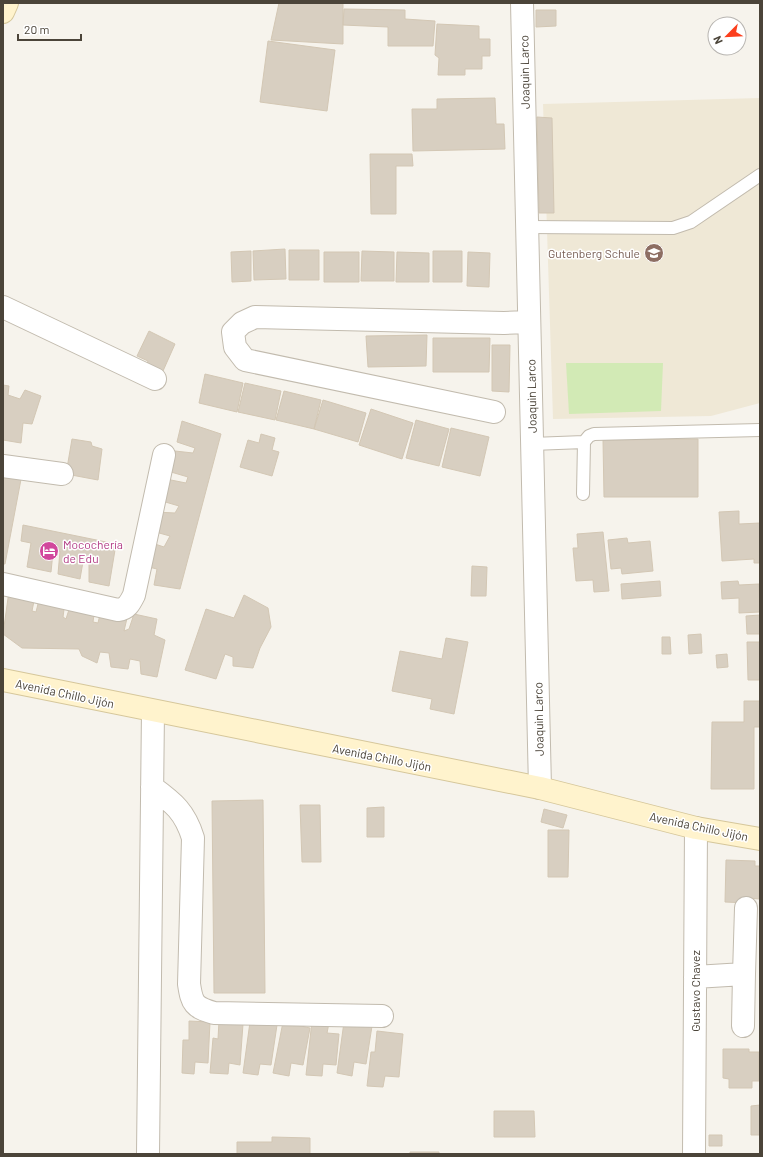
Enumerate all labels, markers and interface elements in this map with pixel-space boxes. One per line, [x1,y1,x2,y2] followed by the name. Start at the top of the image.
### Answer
[18,16,81,42] scale bar
[707,16,747,56] north arrow
[24,22,50,36] text: 20 m
[710,34,725,46] text: N
[516,35,532,109] street label: Joaquìn Larco
[643,242,665,264] school or university icon: Gutenberg Schule
[548,246,640,260] place label: Gutenberg Schule
[523,359,539,433] street label: Joaquìn Larco
[63,537,123,565] place label: Mocochería de Edu
[38,540,60,562] hotel icon: Mocochería de Edu
[14,676,116,710] street label: Avenida Chillo Jijón
[530,682,546,756] street label: Joaquìn Larco
[331,741,433,773] street label: Avenida Chillo Jijón
[648,809,750,843] street label: Avenida Chillo Jijón
[688,950,702,1032] street label: Gustavo Chavez

